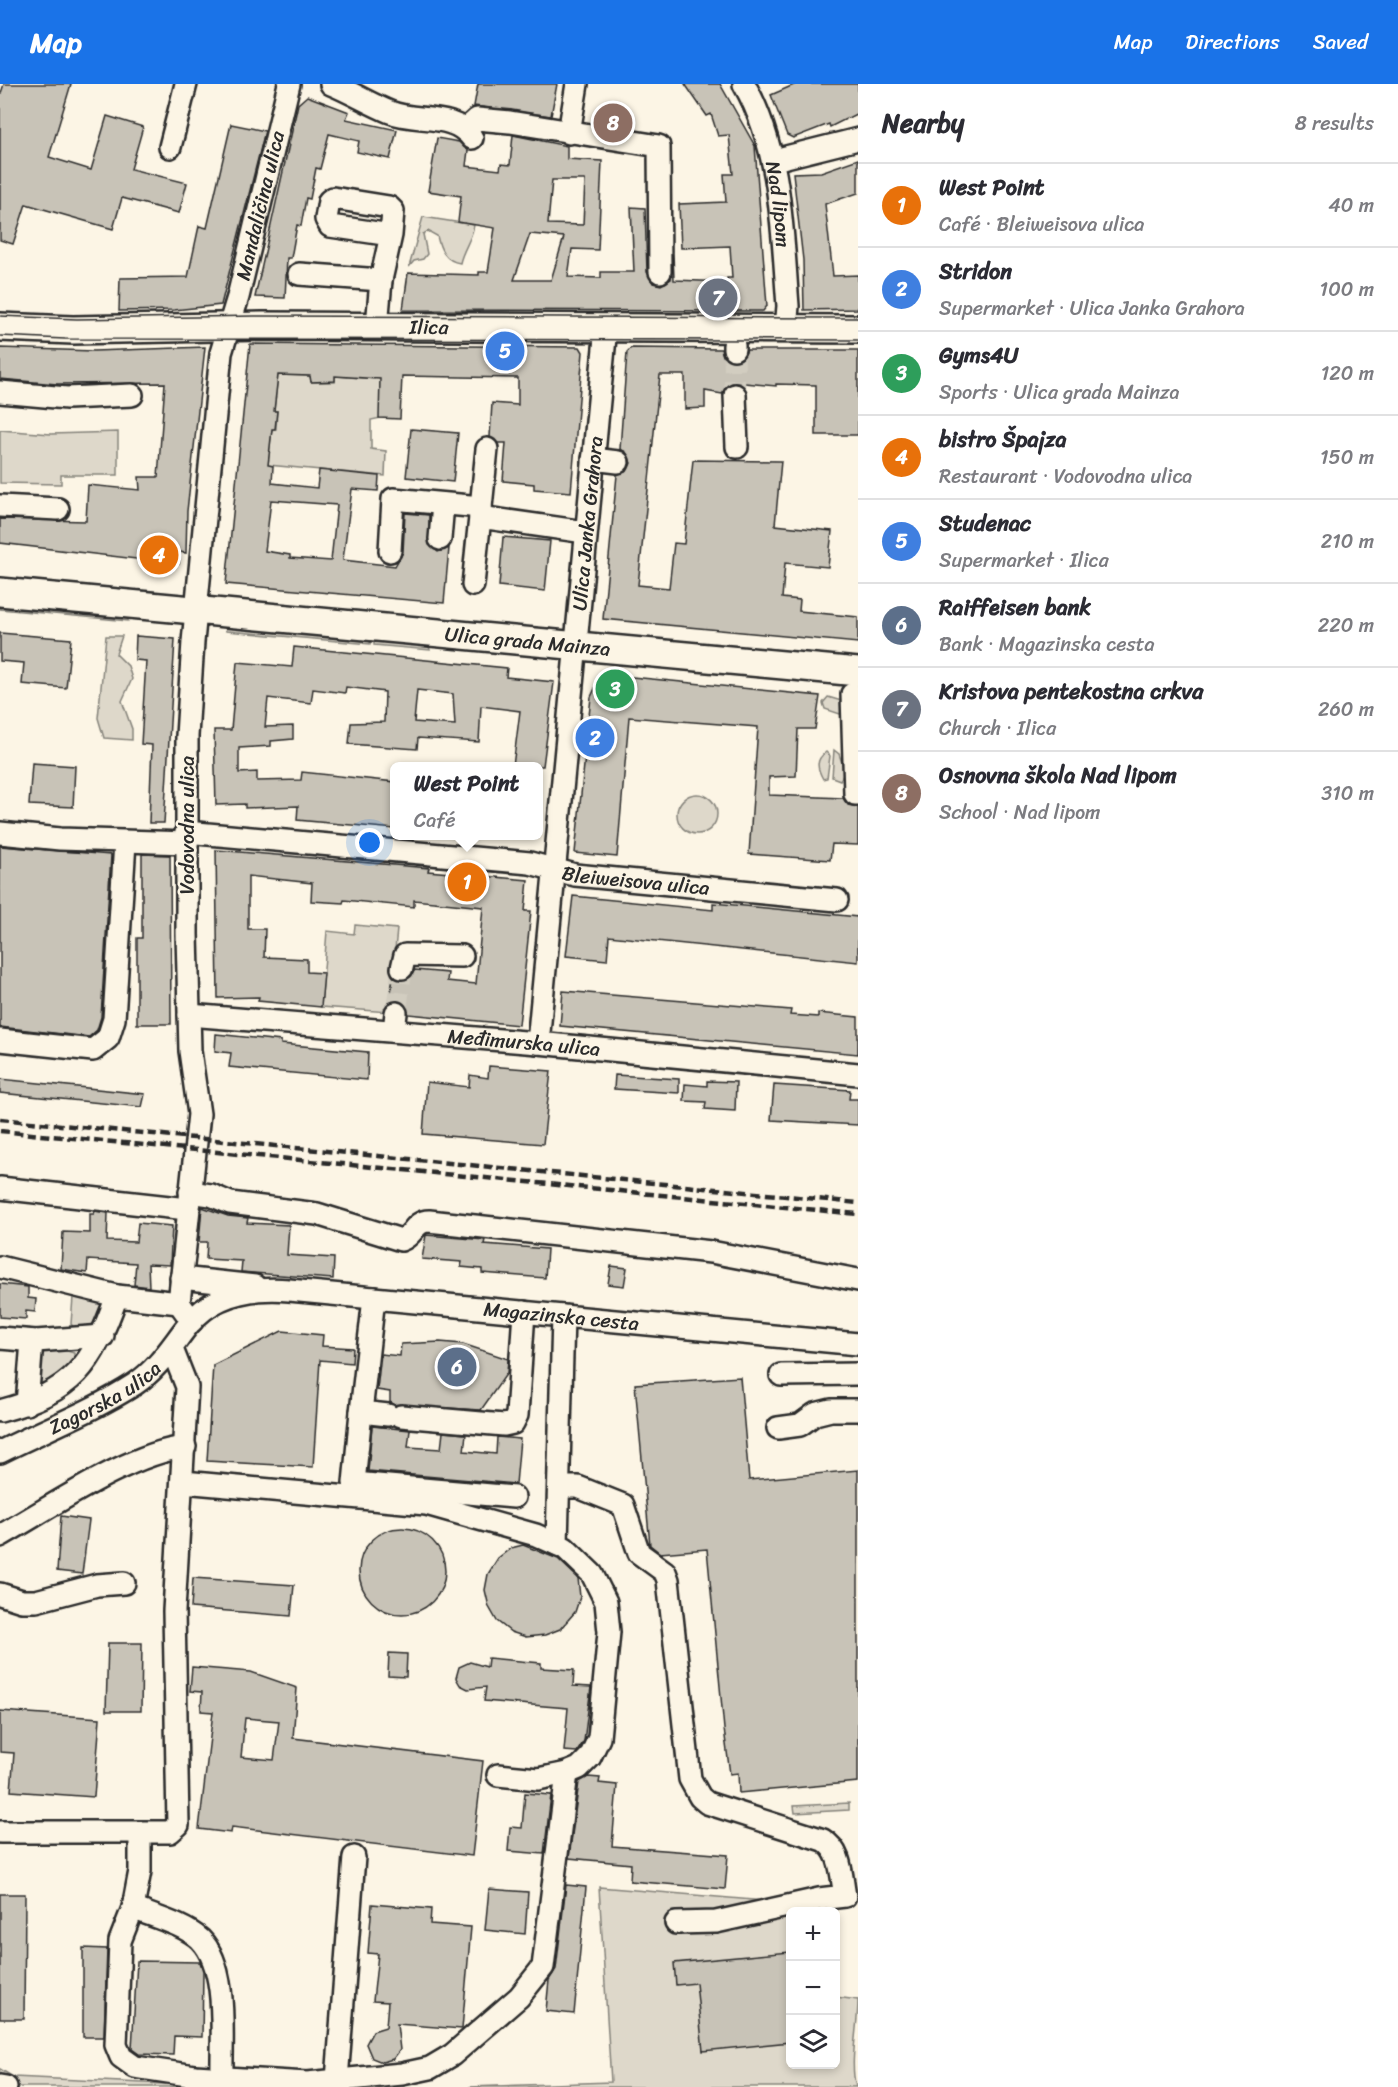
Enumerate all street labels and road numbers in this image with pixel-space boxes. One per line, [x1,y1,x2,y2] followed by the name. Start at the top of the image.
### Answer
[226,127,295,284] street label: Mandaličina ulica
[755,158,801,249] street label: Nad lipom
[408,310,450,345] street label: Ilica
[562,434,614,612] street label: Ulica Janka Grahora
[443,617,612,667] street label: Ulica grada Mainza
[170,756,205,894] street label: Vodovodna ulica
[558,855,711,906] street label: Bleiweisova ulica
[446,1019,602,1067] street label: Međimurska ulica
[482,1292,640,1341] street label: Magazinska cesta
[43,1353,170,1445] street label: Zagorska ulica

